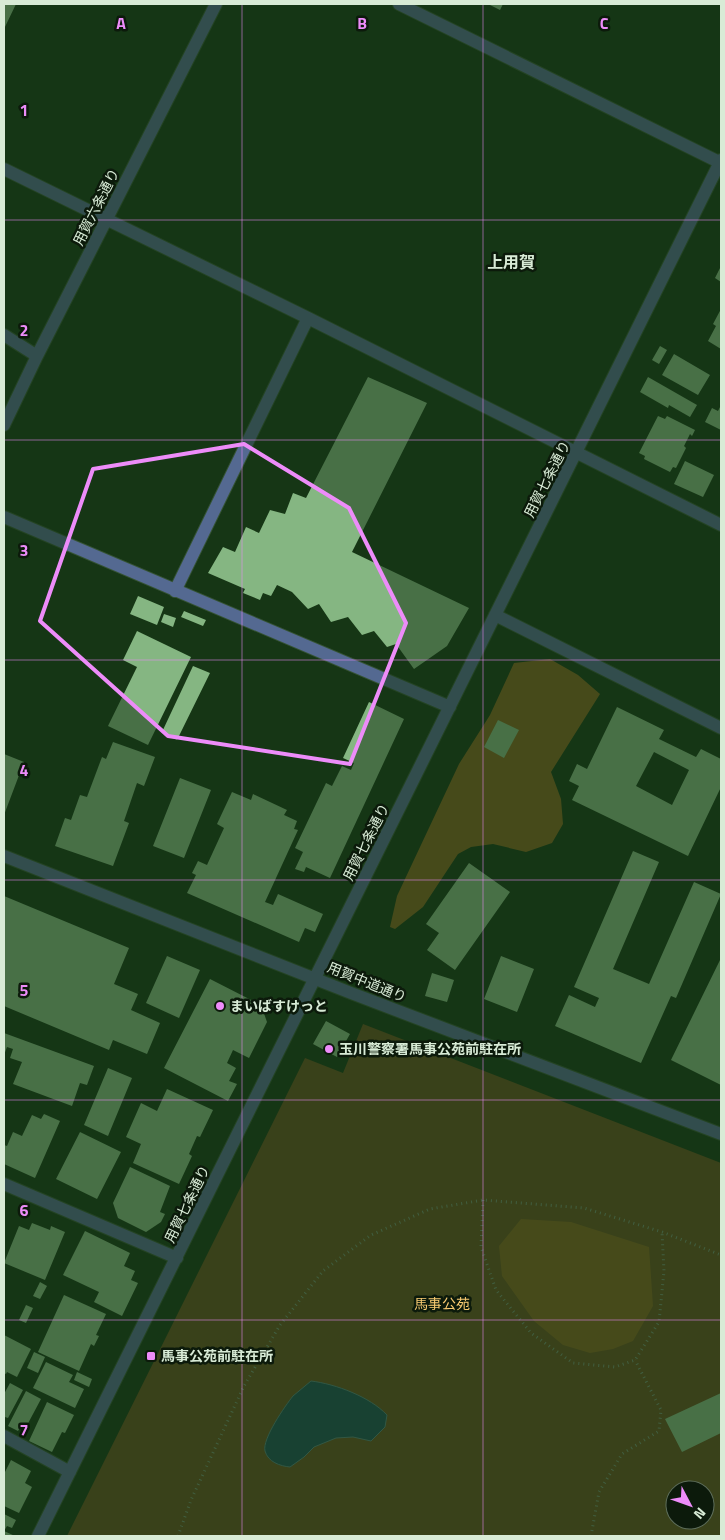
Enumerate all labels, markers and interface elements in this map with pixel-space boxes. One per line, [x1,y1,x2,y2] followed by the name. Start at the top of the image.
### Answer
[116,11,126,35] text: A
[357,11,367,35] text: B
[600,11,609,35] text: C
[20,98,28,122] text: 1
[67,165,124,249] street label: 用賀六条通り
[487,250,535,274] district label: 上用賀
[20,318,28,342] text: 2
[518,437,575,521] street label: 用賀七条通り
[20,538,28,562] text: 3
[20,758,29,782] text: 4
[337,800,394,884] street label: 用賀七条通り
[324,956,410,1007] street label: 用賀中道通り
[20,978,29,1002] text: 5
[230,995,328,1016] place label: まいばすけっと
[214,1000,226,1012] marker: まいばすけっと
[339,1038,521,1059] place label: 玉川警察署馬事公苑前駐在所
[323,1043,335,1055] marker: 玉川警察署馬事公苑前駐在所
[159,1161,214,1246] street label: 用賀七条通り
[20,1198,29,1222] text: 6
[414,1293,470,1314] park label: 馬事公苑
[161,1345,273,1366] place label: 馬事公苑前駐在所
[145,1350,157,1362] marker: 馬事公苑前駐在所
[20,1418,28,1442] text: 7
[665,1480,715,1530] north arrow
[689,1503,711,1524] text: N

